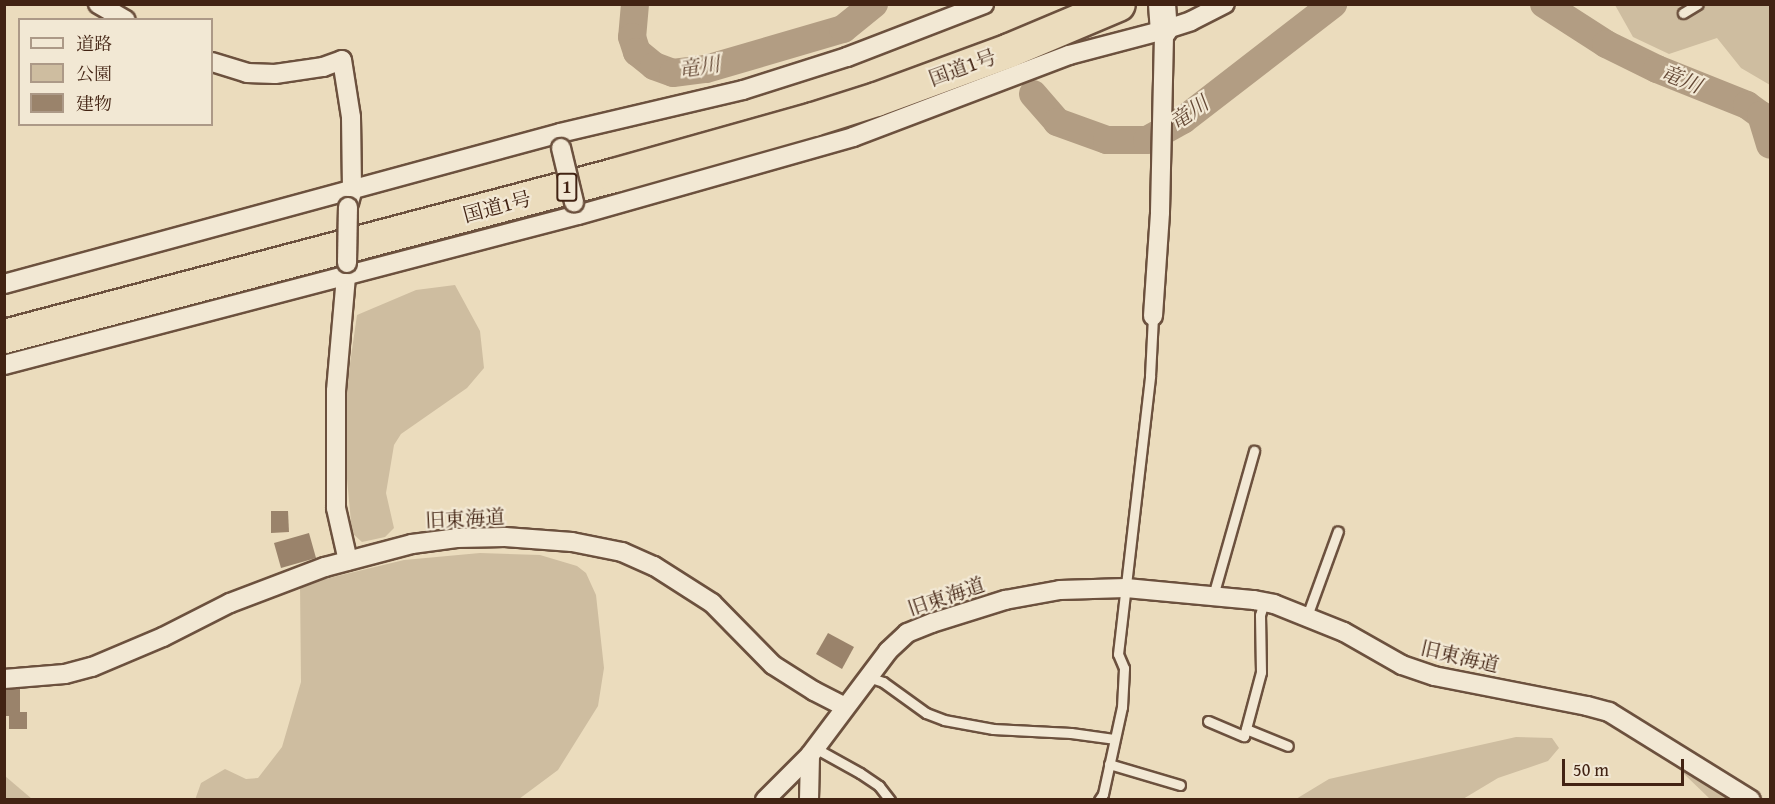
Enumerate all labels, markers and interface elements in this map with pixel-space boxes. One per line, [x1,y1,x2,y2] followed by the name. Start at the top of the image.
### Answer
[18,18,213,126] legend
[76,30,112,57] text: 道路
[925,44,999,90] street label: 国道1号
[676,51,722,83] water label: 竜川
[1657,59,1705,99] water label: 竜川
[76,60,112,87] text: 公園
[76,90,112,117] text: 建物
[1165,91,1213,135] water label: 竜川
[555,172,579,202] road number: 1
[460,185,534,227] street label: 国道1号
[424,504,506,532] street label: 旧東海道
[904,572,988,620] street label: 旧東海道
[1418,635,1502,677] street label: 旧東海道
[1565,747,1686,785] scale bar
[1573,756,1609,783] text: 50 m

